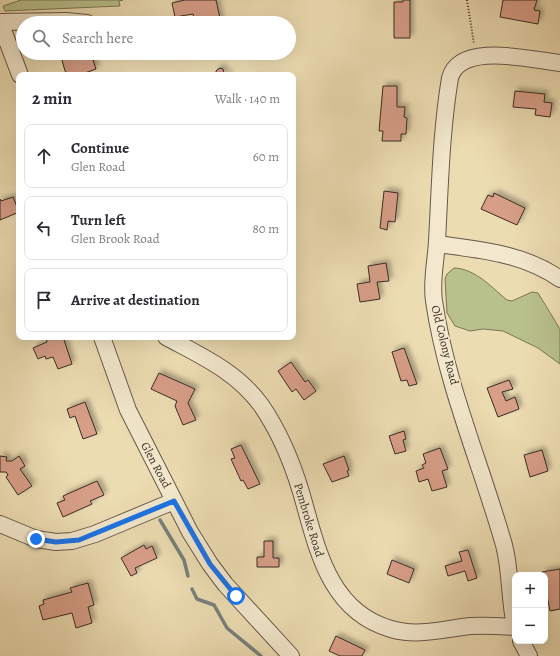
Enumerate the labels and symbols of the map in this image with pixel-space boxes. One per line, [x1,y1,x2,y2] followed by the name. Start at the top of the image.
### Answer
[427,304,463,387] street label: Old Colony Road
[137,439,175,491] street label: Glen Road
[290,481,328,559] street label: Pembroke Road
[27,530,45,548] route end
[227,587,245,605] route start

